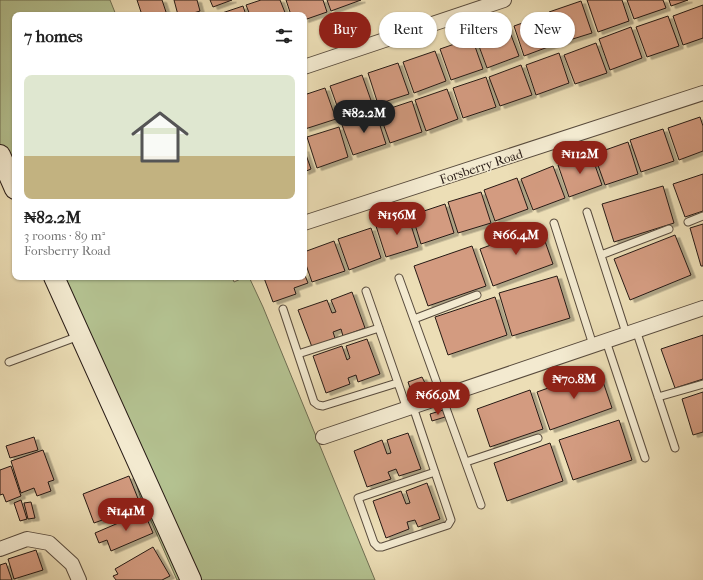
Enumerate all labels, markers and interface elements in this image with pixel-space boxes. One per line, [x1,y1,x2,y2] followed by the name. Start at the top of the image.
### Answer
[319,12,371,48] chip: Buy
[379,12,437,48] chip: Rent
[445,12,512,48] chip: Filters
[520,12,575,48] chip: New
[273,25,295,47] icon: filters
[24,26,83,46] text: 7 homes
[331,100,397,134] pin: ₦82.2M
[124,101,196,173] icon: home
[342,105,386,120] text: ₦82.2M
[552,141,608,175] pin: ₦112M
[438,146,526,187] street label: Forsberry Road
[561,146,599,161] text: ₦112M
[369,202,425,236] pin: ₦156M
[24,207,81,227] text: ₦82.2M
[378,207,416,222] text: ₦156M
[483,222,549,256] pin: ₦66.4M
[493,227,539,242] text: ₦66.4M
[24,228,105,243] text: 3 rooms · 89 m²
[24,243,111,258] text: Forsberry Road
[541,366,607,400] pin: ₦70.8M
[552,371,596,386] text: ₦70.8M
[405,382,471,416] pin: ₦66.9M
[416,387,460,402] text: ₦66.9M
[98,498,154,532] pin: ₦141M
[107,503,145,518] text: ₦141M

